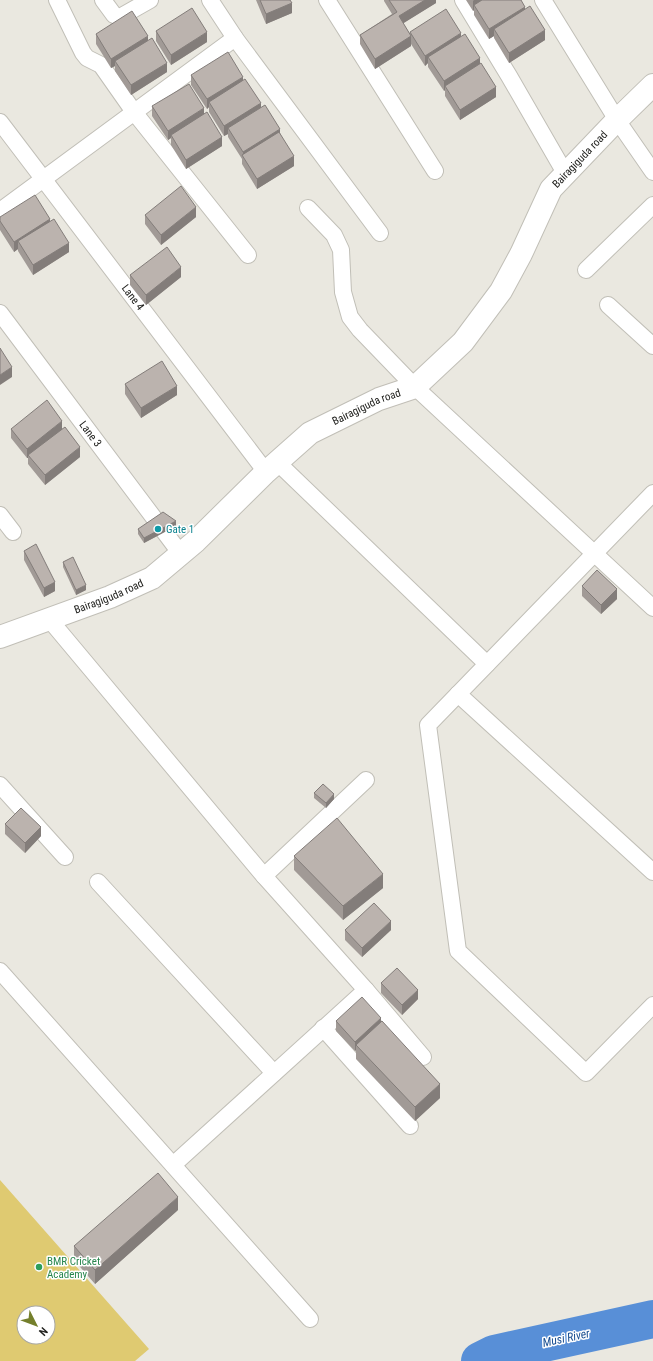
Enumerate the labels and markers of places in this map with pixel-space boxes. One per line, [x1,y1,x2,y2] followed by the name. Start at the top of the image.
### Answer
[166,523,194,536] place label: Gate 1
[153,524,163,534] marker: Gate 1
[47,1255,100,1281] place label: BMR Cricket Academy
[34,1262,44,1272] marker: BMR Cricket Academy

